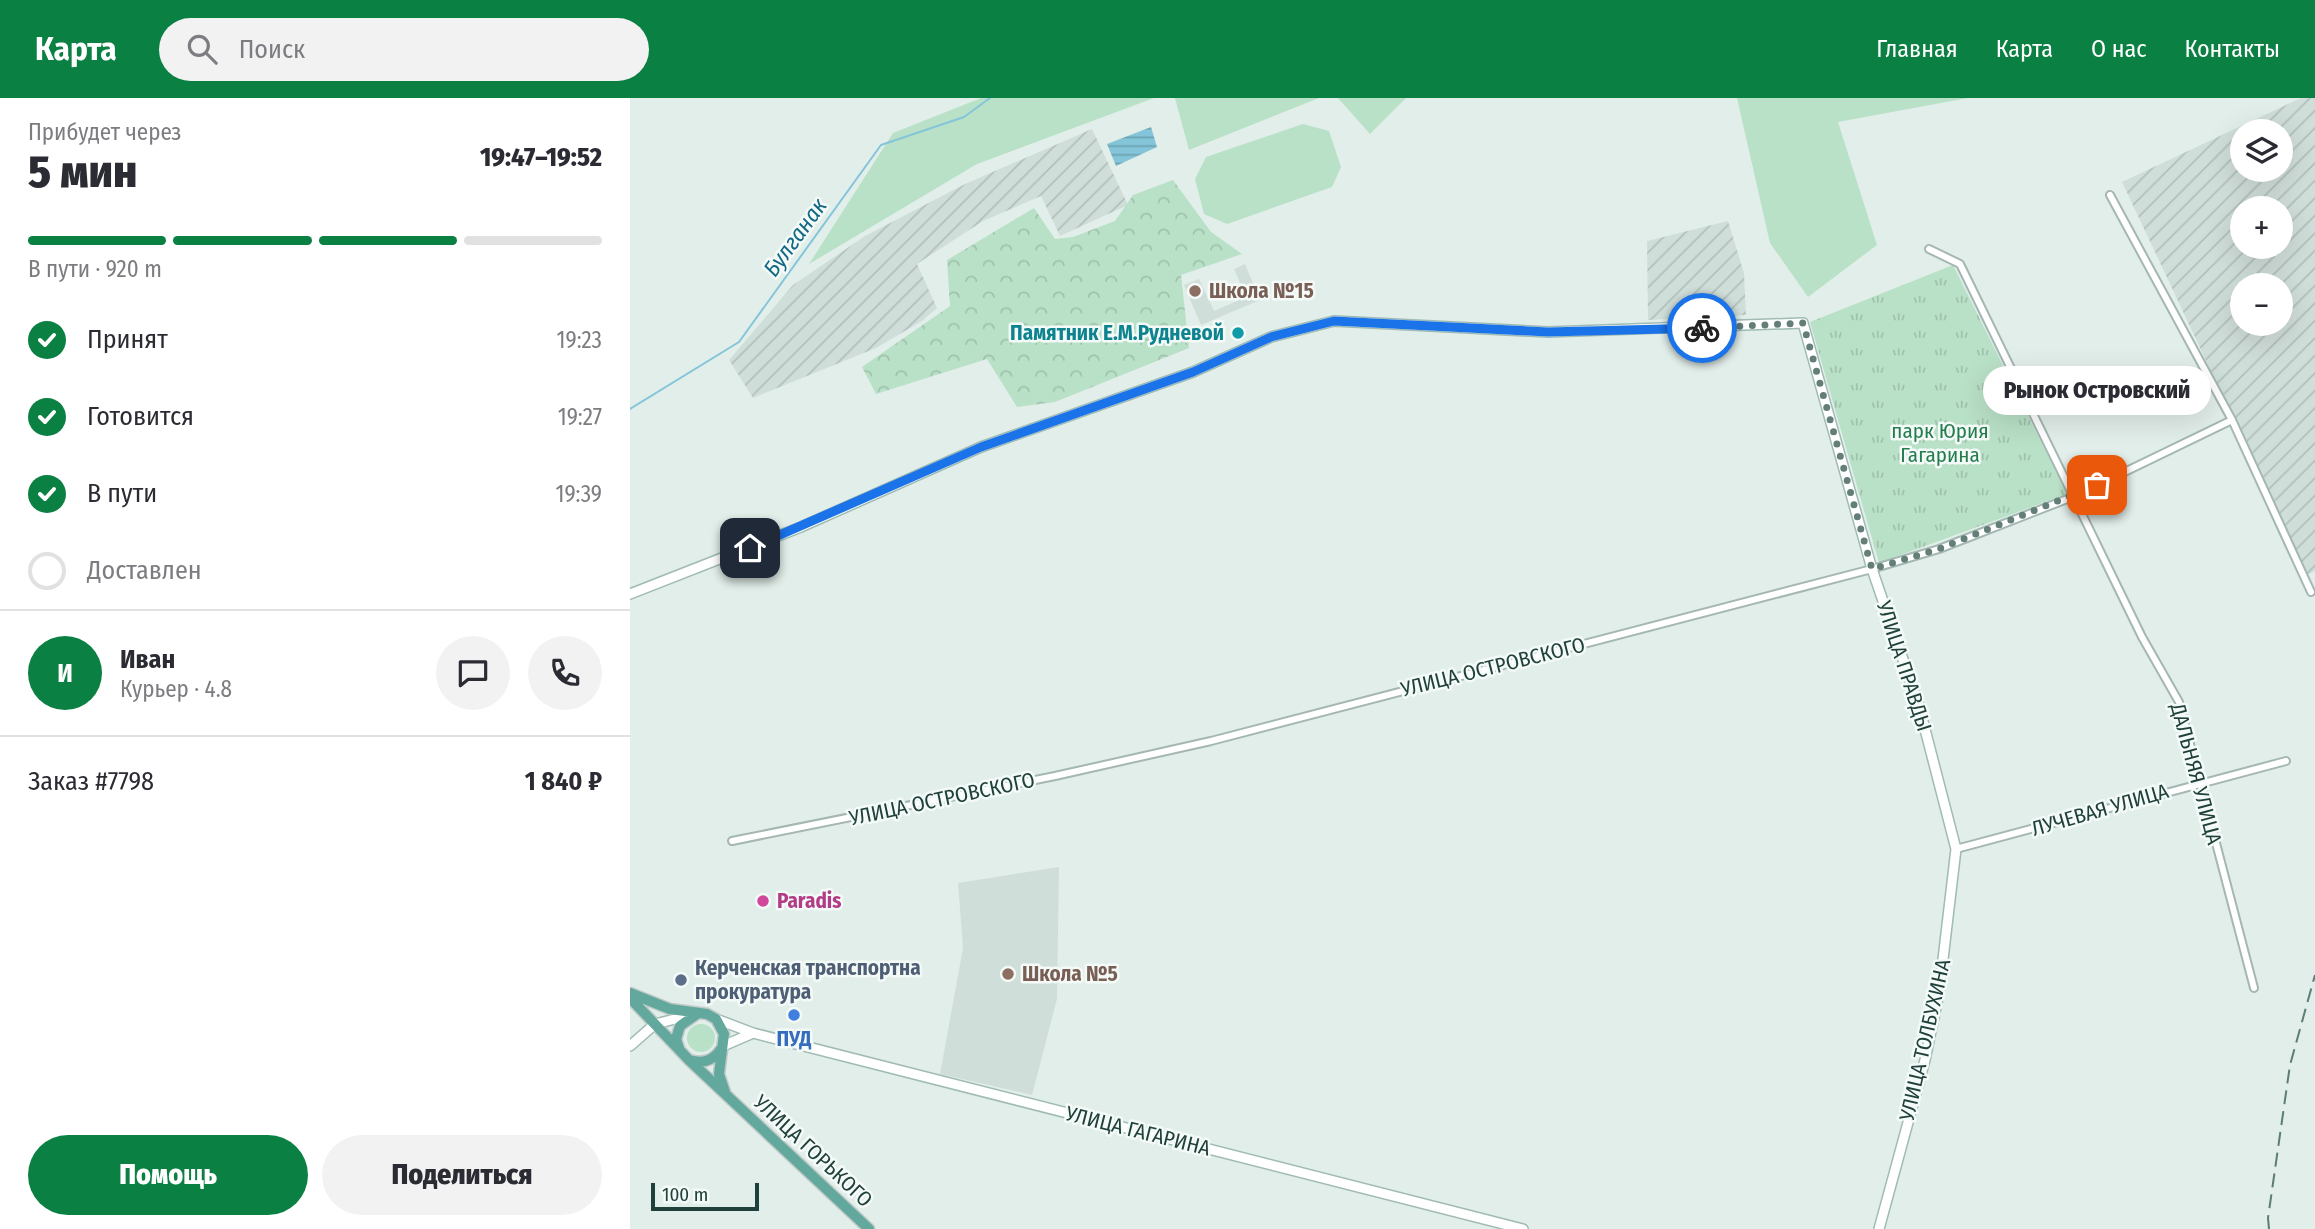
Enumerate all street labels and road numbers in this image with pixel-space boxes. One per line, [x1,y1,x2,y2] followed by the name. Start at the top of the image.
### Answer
[1870,597,1937,735] street label: УЛИЦА ПРАВДЫ
[1397,632,1588,703] street label: УЛИЦА ОСТРОВСКОГО
[2164,700,2227,848] street label: ДАЛЬНЯЯ УЛИЦА
[846,767,1037,832] street label: УЛИЦА ОСТРОВСКОГО
[2028,778,2172,842] street label: ЛУЧЕВАЯ УЛИЦА
[1894,957,1956,1124] street label: УЛИЦА ТОЛБУХИНА
[748,1089,878,1213] street label: УЛИЦА ГОРЬКОГО
[1062,1100,1213,1162] street label: УЛИЦА ГАГАРИНА

